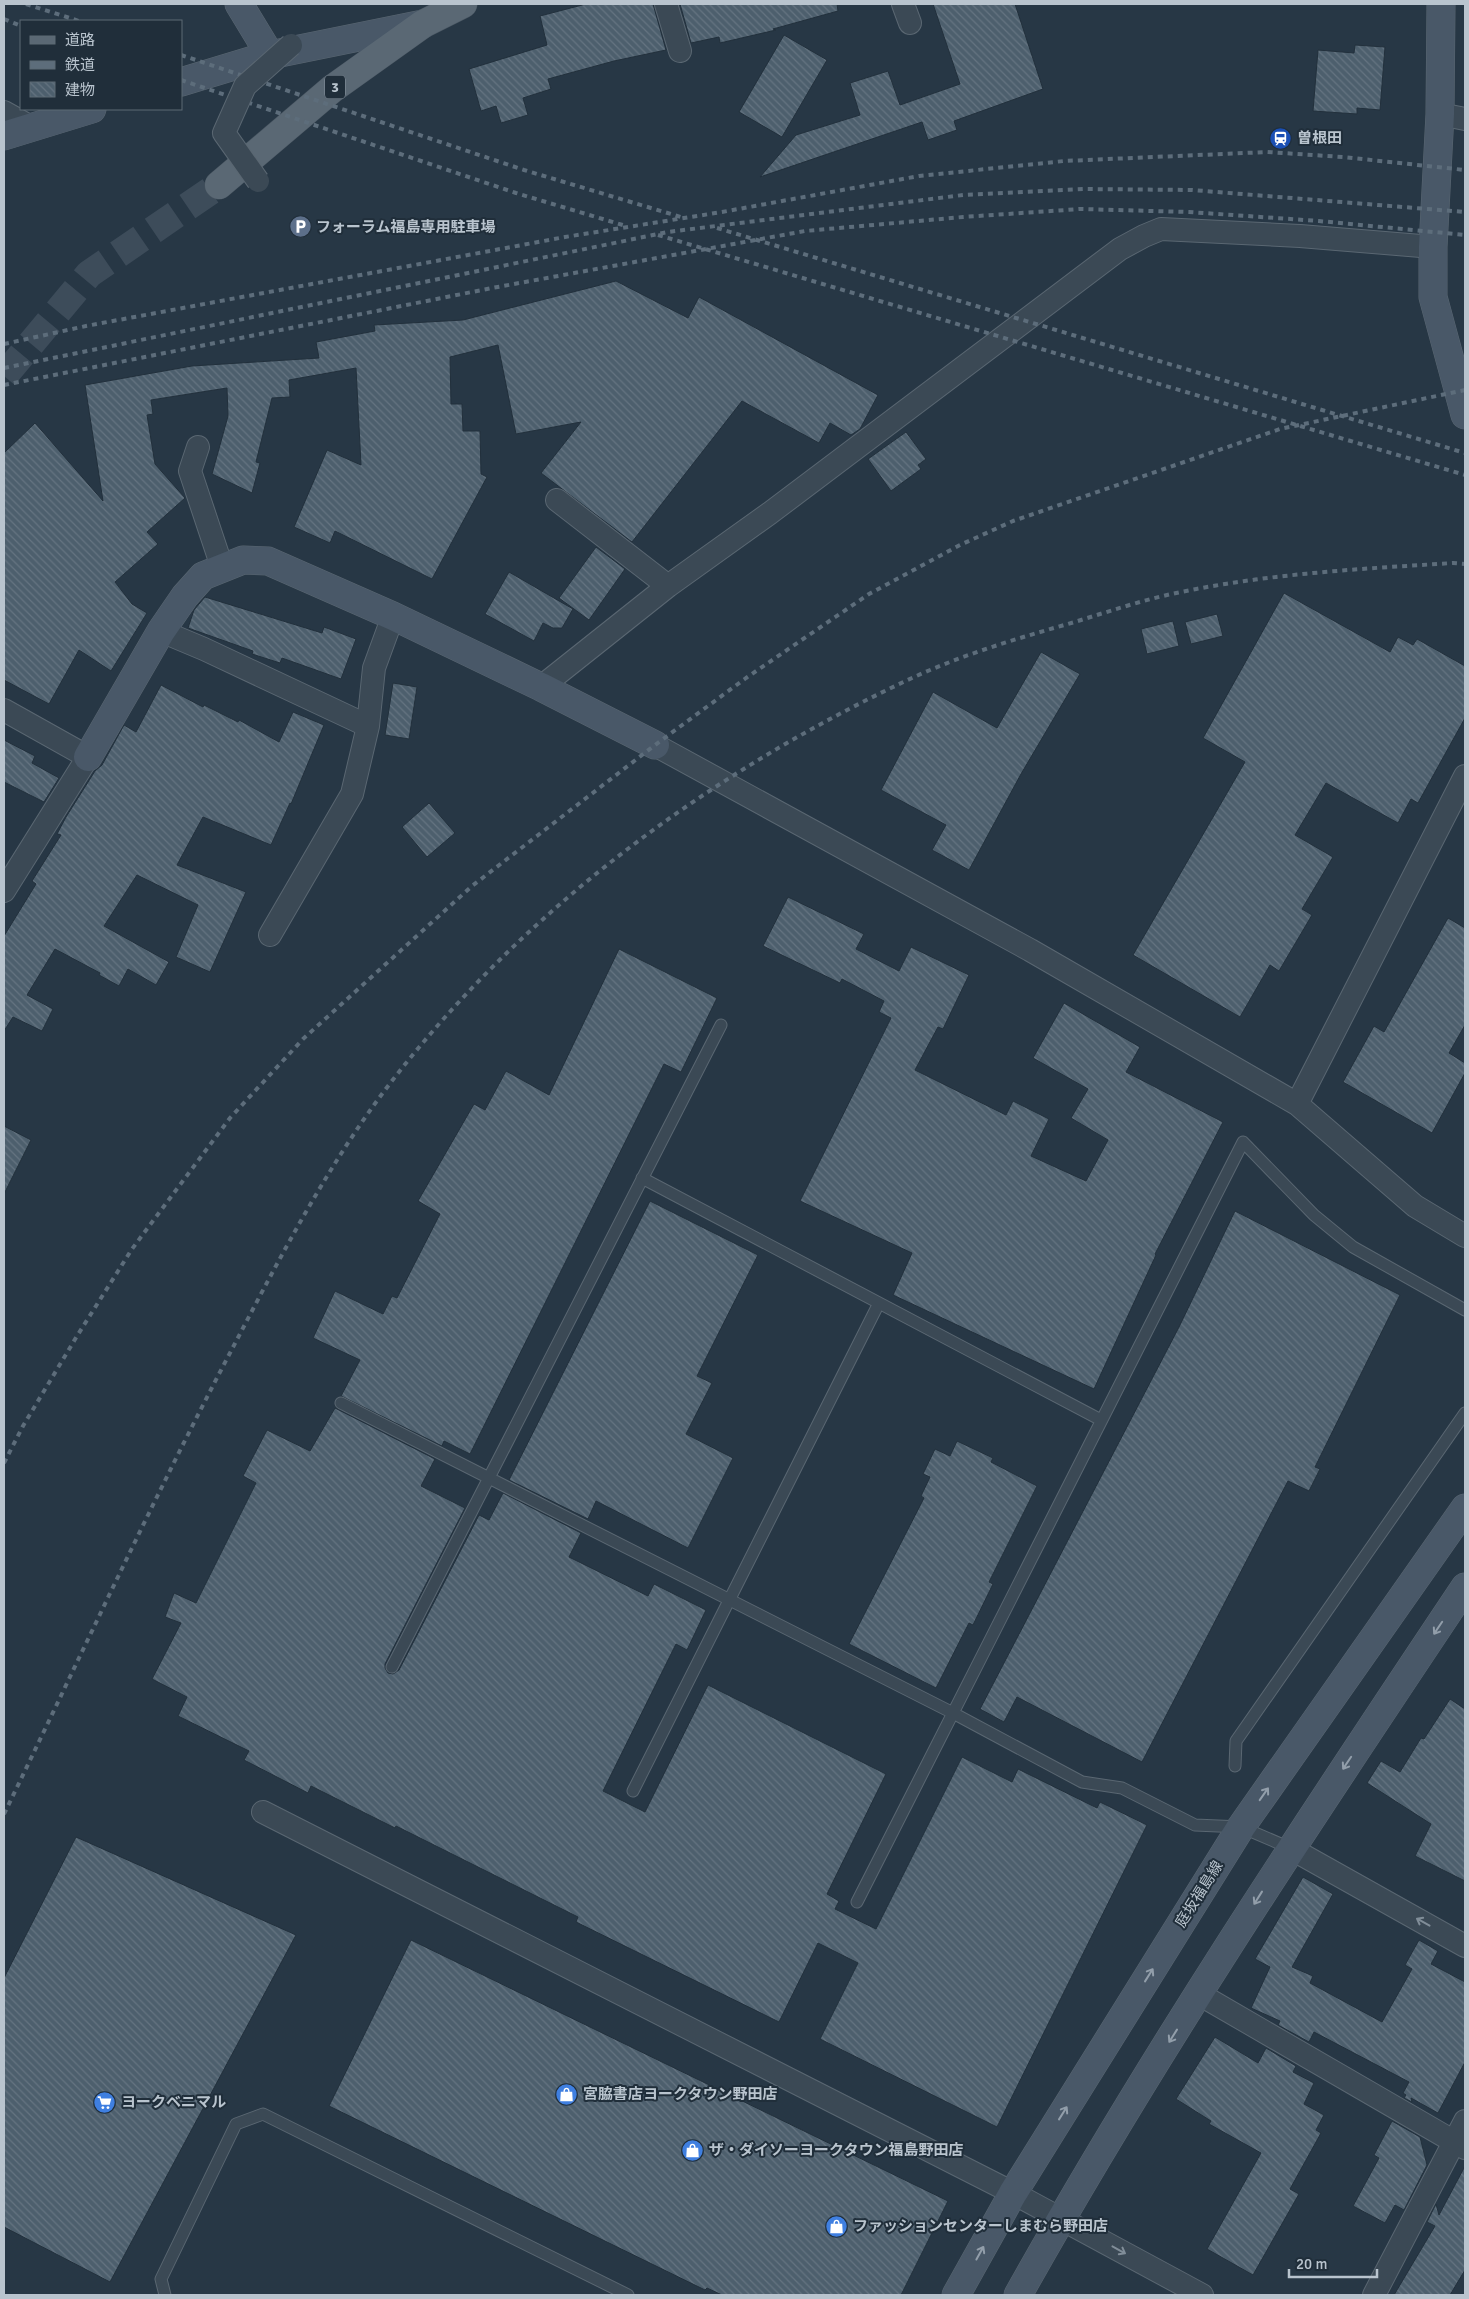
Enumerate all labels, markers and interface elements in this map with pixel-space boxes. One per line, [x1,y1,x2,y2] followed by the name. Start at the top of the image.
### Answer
[20,20,182,110] legend
[65,31,95,49] text: 道路
[65,56,95,74] text: 鉄道
[325,75,345,98] road number: 3
[65,81,95,99] text: 建物
[1269,126,1293,150] station icon: 曽根田
[1297,129,1342,147] place label: 曽根田
[288,215,312,239] parking icon: フォーラム福島専用駐車場
[316,218,496,236] place label: フォーラム福島専用駐車場
[1433,1620,1443,1634] one-way arrow
[1342,1755,1352,1769] one-way arrow
[1259,1787,1269,1801] one-way arrow
[1171,1857,1227,1931] street label: 庭坂福島線
[1253,1891,1263,1905] one-way arrow
[1415,1917,1430,1927] one-way arrow
[1144,1968,1154,1982] one-way arrow
[1167,2029,1177,2043] one-way arrow
[555,2082,579,2106] shop icon: 宮脇書店ヨークタウン野田店
[583,2085,777,2103] place label: 宮脇書店ヨークタウン野田店
[93,2090,117,2114] supermarket icon: ヨークベニマル
[121,2093,226,2111] place label: ヨークベニマル
[1058,2106,1068,2120] one-way arrow
[681,2138,705,2162] shop icon: ザ・ダイソーヨークタウン福島野田店
[709,2141,963,2159] place label: ザ・ダイソーヨークタウン福島野田店
[825,2214,849,2238] shop icon: ファッションセンターしまむら野田店
[853,2217,1108,2235] place label: ファッションセンターしまむら野田店
[975,2245,985,2260] one-way arrow
[1111,2246,1126,2255] one-way arrow
[1289,2246,1376,2278] scale bar
[1296,2255,1327,2273] text: 20 m

